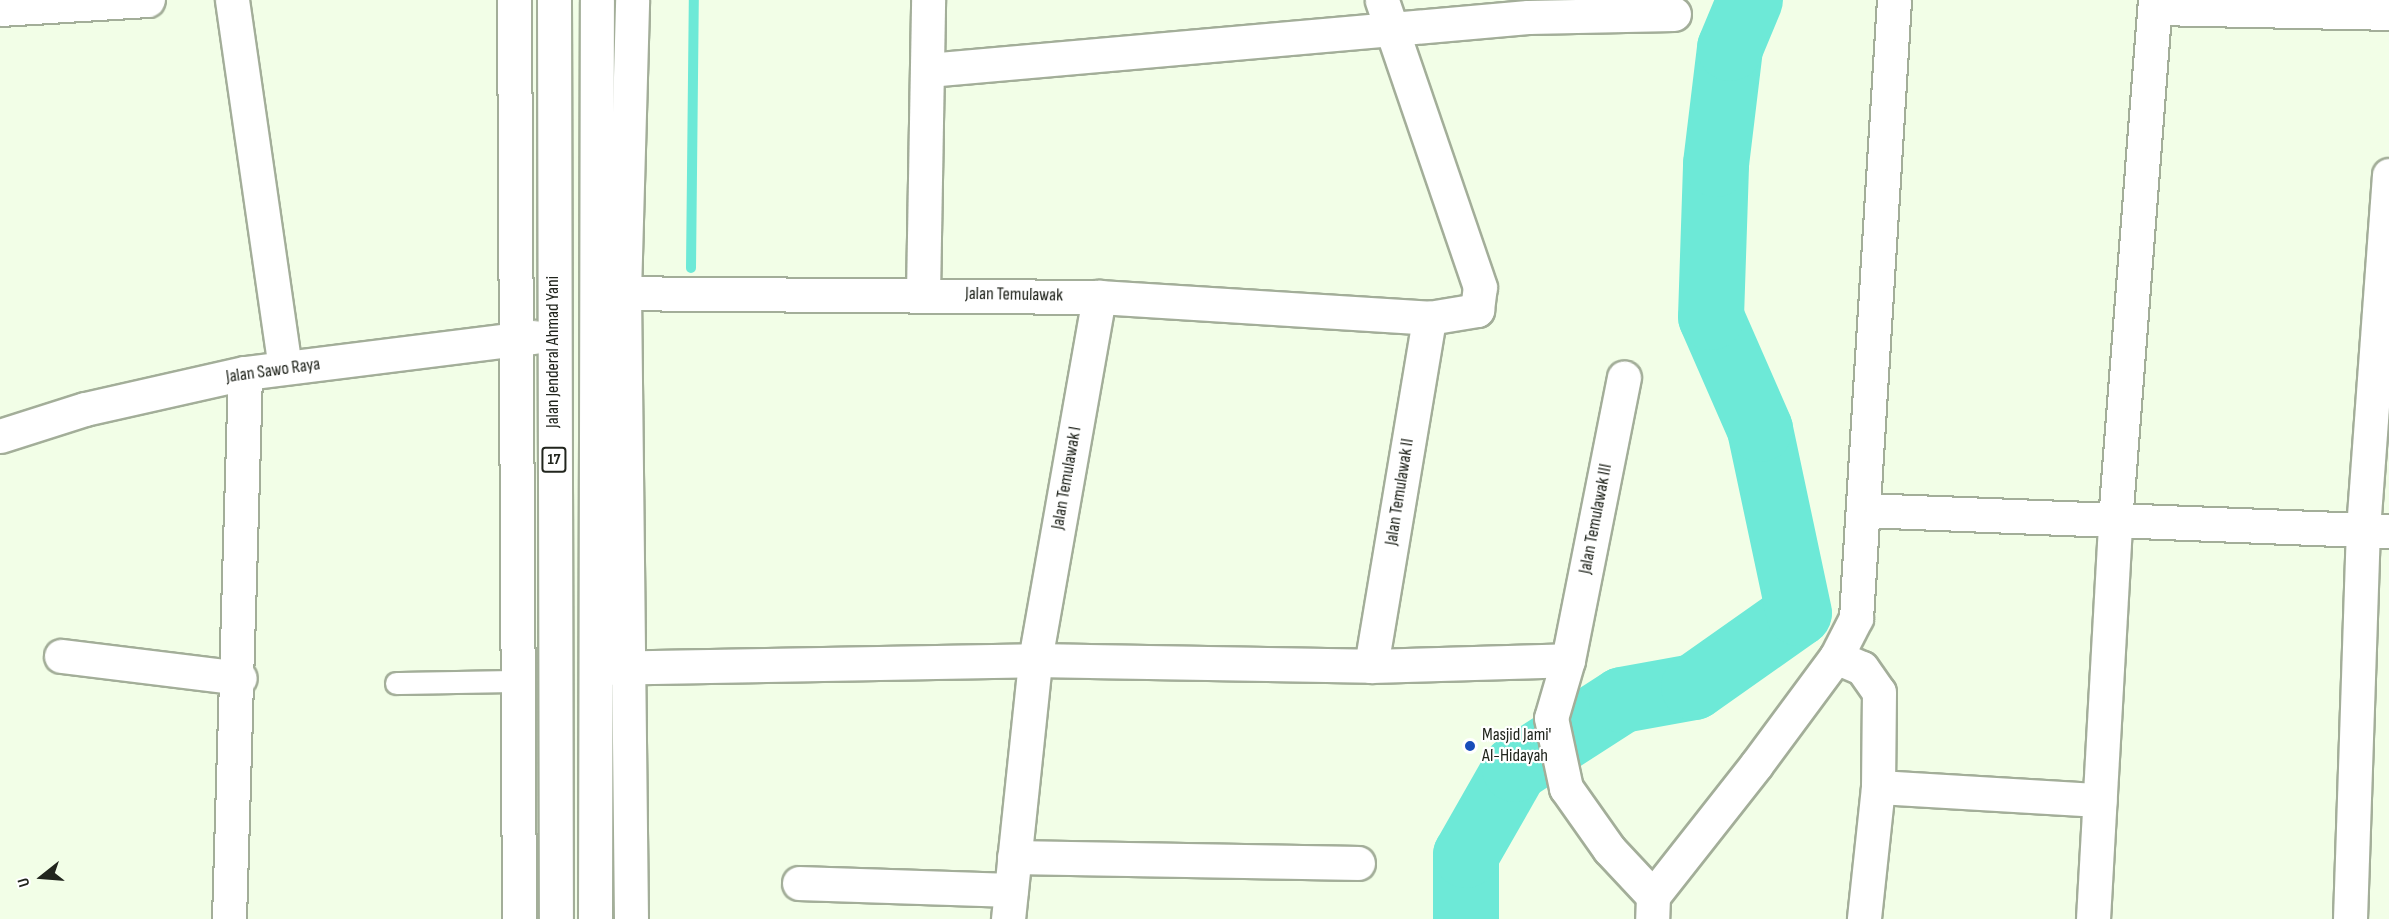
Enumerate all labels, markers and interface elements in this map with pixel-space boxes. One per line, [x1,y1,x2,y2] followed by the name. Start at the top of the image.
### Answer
[542,276,564,428] street label: Jalan Jenderal Ahmad Yani
[965,283,1063,307] street label: Jalan Temulawak
[225,354,321,388] street label: Jalan Sawo Raya
[1047,425,1087,531] street label: Jalan Temulawak I
[1381,437,1419,547] street label: Jalan Temulawak II
[540,447,568,473] road number: 17
[1575,462,1617,576] street label: Jalan Temulawak III
[1482,725,1551,768] place label: Masjid Jami' Al-Hidayah
[1463,739,1477,753] marker: Masjid Jami' Al-Hidayah
[12,847,72,907] north arrow
[14,876,35,889] text: U

